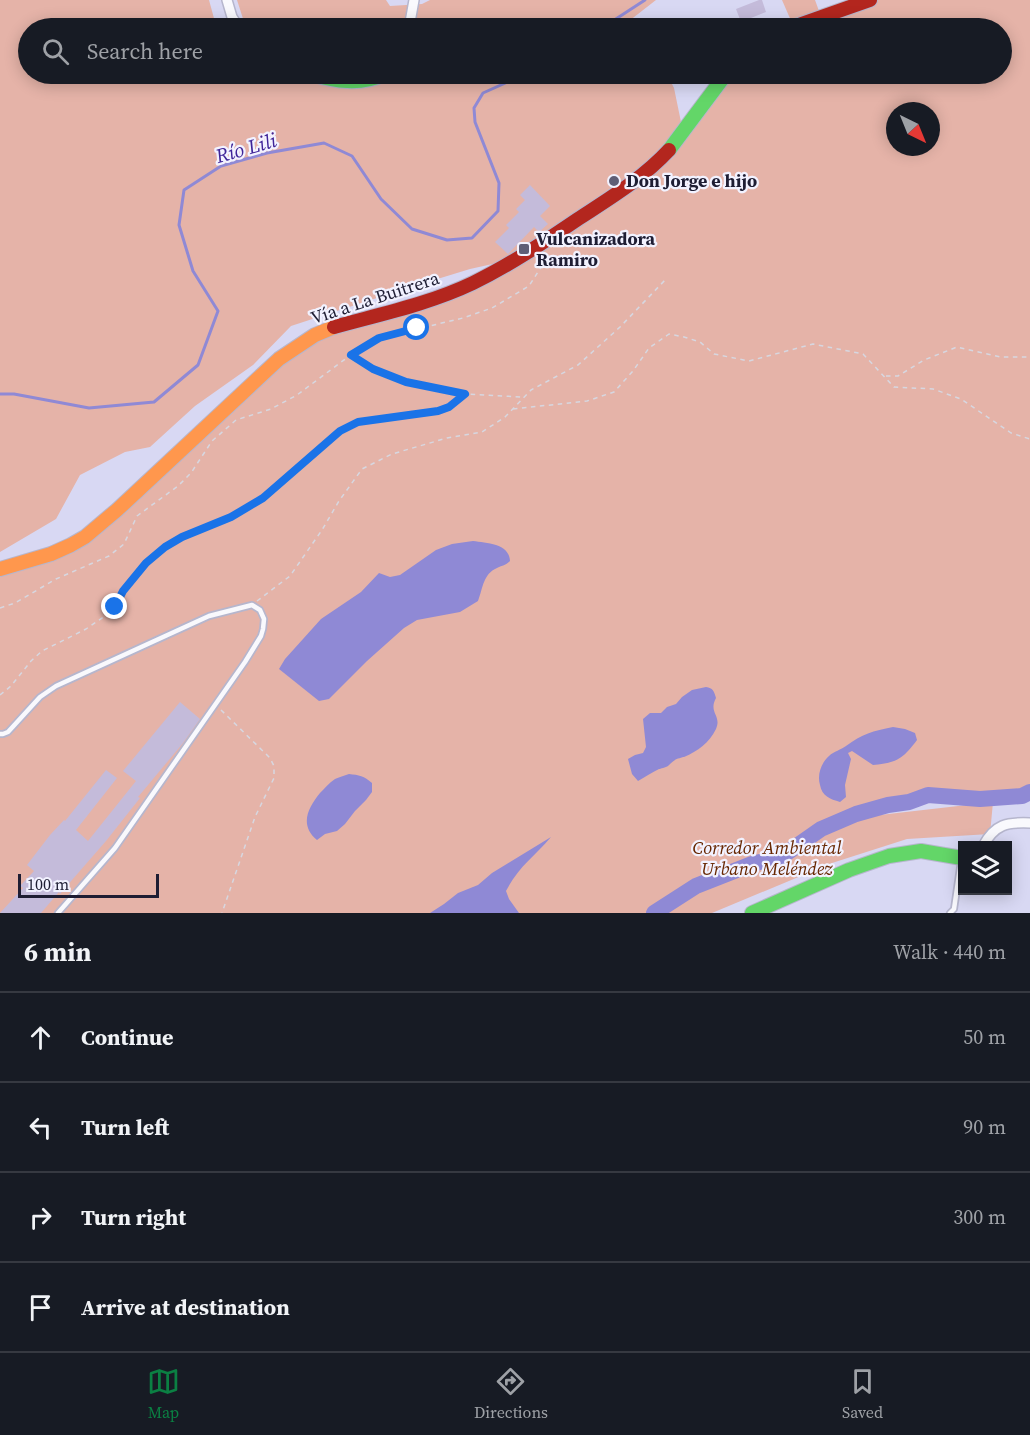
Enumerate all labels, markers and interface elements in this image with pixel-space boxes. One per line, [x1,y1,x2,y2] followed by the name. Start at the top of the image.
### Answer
[18,18,1012,84] search box
[39,35,72,68] icon: search
[87,36,203,66] text: Search here
[886,102,940,156] north arrow
[211,126,280,170] water label: Río Lili
[626,168,757,193] place label: Don Jorge e hijo
[607,174,621,188] marker: Don Jorge e hijo
[536,226,656,272] place label: Vulcanizadora Ramiro
[517,242,531,256] marker: Vulcanizadora Ramiro
[307,265,443,330] street label: Vía a La Buitrera
[403,314,429,340] route start
[101,593,127,619] route end
[693,835,841,881] park label: Corredor Ambiental Urbano Meléndez
[958,841,1012,895] map controls
[958,841,1012,895] button: layers
[18,871,159,898] scale bar
[27,873,69,895] text: 100 m
[24,934,91,970] text: 6 min
[893,938,1006,966] text: Walk · 440 m
[24,1021,57,1054] icon: ahead
[81,1022,174,1052] text: Continue
[963,1023,1006,1051] text: 50 m
[24,1111,57,1144] icon: left
[81,1112,169,1142] text: Turn left
[963,1113,1006,1141] text: 90 m
[24,1201,57,1234] icon: right
[81,1202,186,1232] text: Turn right
[953,1203,1006,1231] text: 300 m
[24,1291,57,1324] icon: arrive
[81,1292,290,1322] text: Arrive at destination
[147,1365,180,1423] tab: Map
[474,1365,548,1423] tab: Directions
[842,1365,883,1423] tab: Saved

